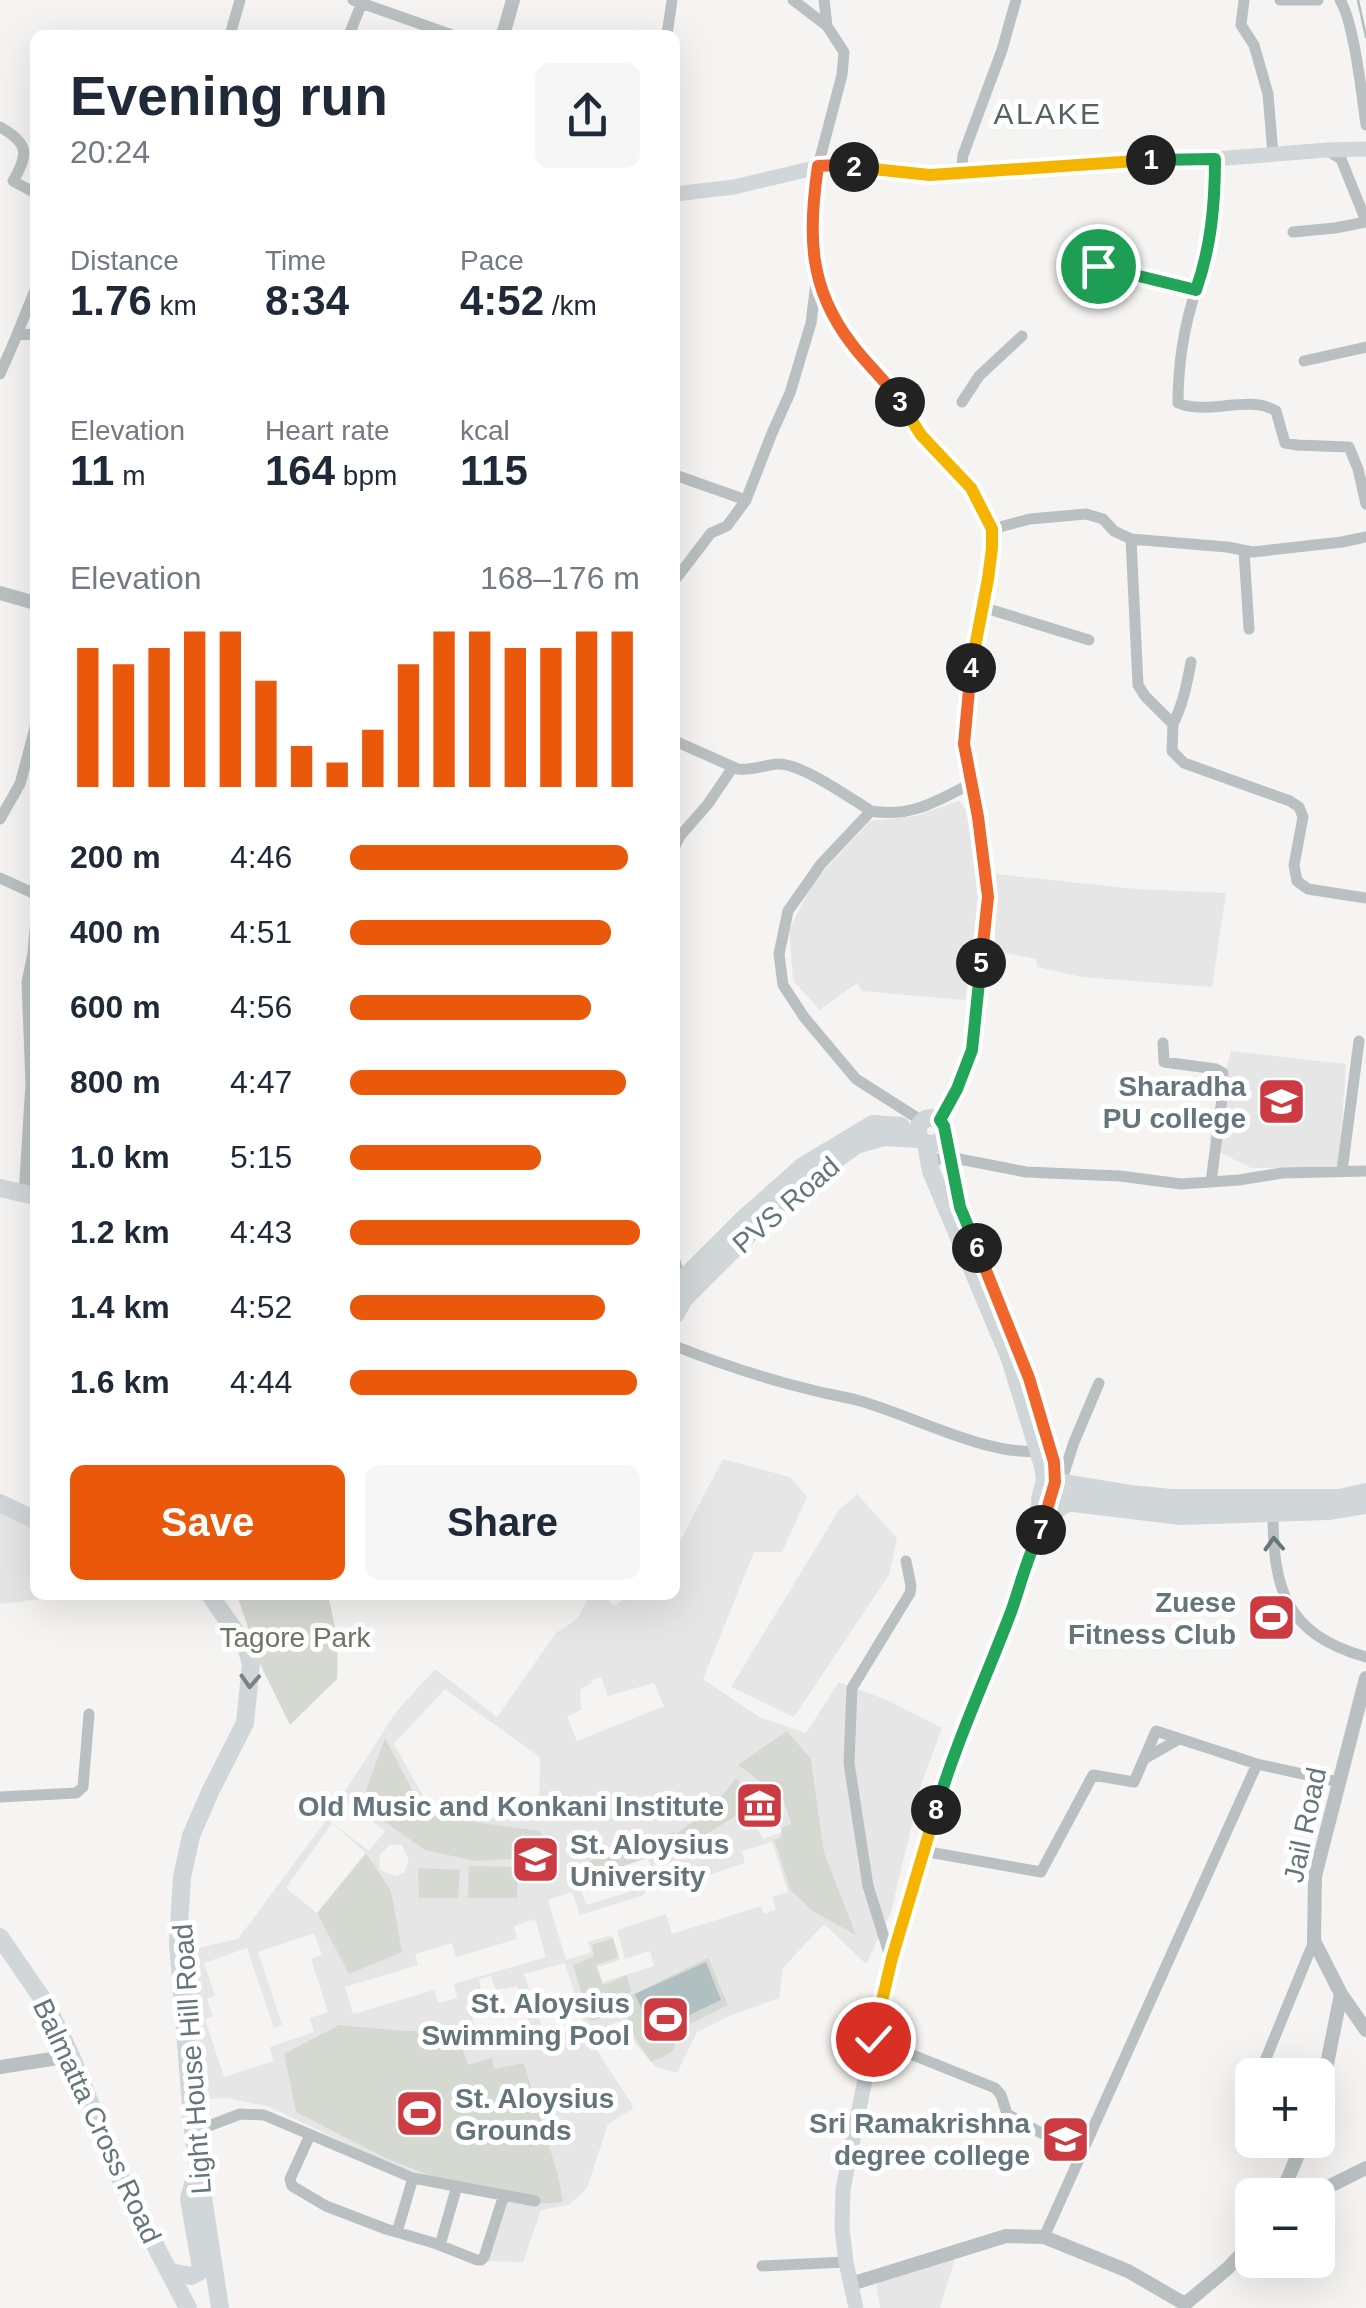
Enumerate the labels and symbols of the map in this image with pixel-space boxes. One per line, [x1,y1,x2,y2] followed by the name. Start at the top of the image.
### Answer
[993,97,1103,130] district label: ALAKE
[1126,135,1176,185] pin: 1
[829,142,879,192] pin: 2
[1056,224,1141,309] pin
[875,377,925,427] pin: 3
[946,643,996,693] pin: 4
[956,938,1006,988] pin: 5
[1103,1071,1246,1134] place label: Sharadha PU college
[1255,1076,1307,1128] school or university icon: Sharadha PU college
[726,1150,846,1260] street label: PVS Road
[952,1223,1002,1273] pin: 6
[1016,1505,1066,1555] pin: 7
[1264,1535,1285,1551] one-way arrow
[1068,1587,1236,1650] place label: Zuese Fitness Club
[1245,1592,1297,1644] sports icon: Zuese Fitness Club
[220,1622,371,1653] park label: Tagore Park
[240,1673,261,1689] one-way arrow
[1278,1765,1332,1885] street label: Jail Road
[733,1780,785,1832] museum icon: Old Music and Konkani Institute
[911,1785,961,1835] pin: 8
[298,1791,724,1822] place label: Old Music and Konkani Institute
[570,1829,729,1892] place label: St. Aloysius University
[509,1834,561,1886] school or university icon: St. Aloysius University
[167,1923,217,2195] street label: Light House Hill Road
[422,1988,630,2051] place label: St. Aloysius Swimming Pool
[639,1993,691,2045] sports icon: St. Aloysius Swimming Pool
[27,1994,167,2248] street label: Balmatta Cross Road
[831,1997,916,2082] pin
[455,2083,614,2146] place label: St. Aloysius Grounds
[394,2088,446,2140] sports icon: St. Aloysius Grounds
[809,2108,1030,2171] place label: Sri Ramakrishna degree college
[1039,2113,1091,2165] school or university icon: Sri Ramakrishna degree college

